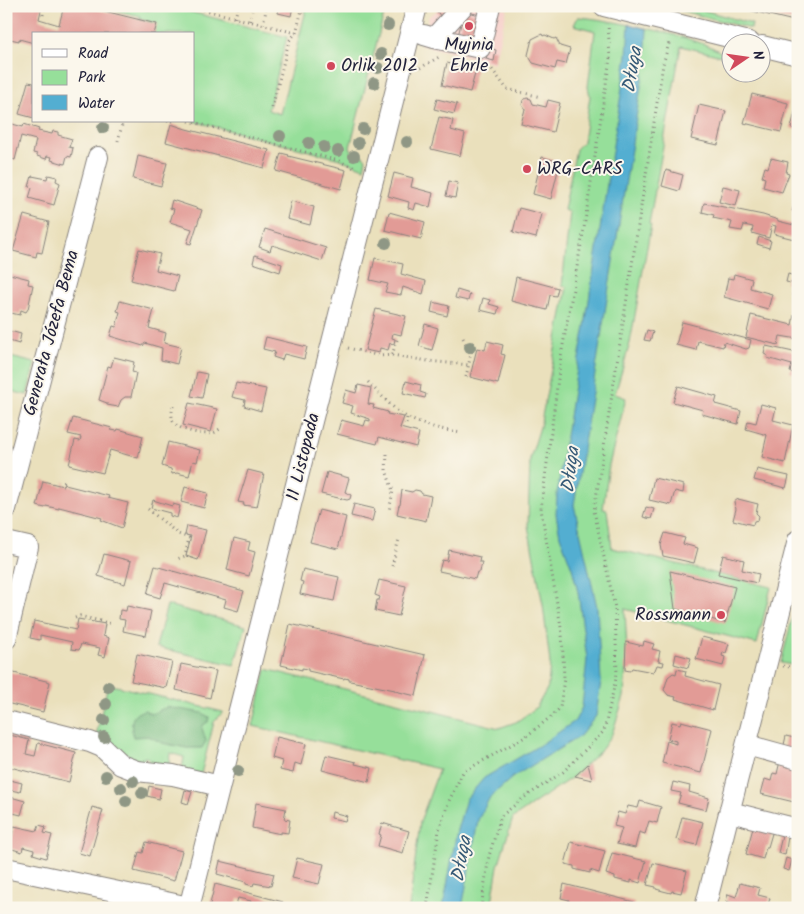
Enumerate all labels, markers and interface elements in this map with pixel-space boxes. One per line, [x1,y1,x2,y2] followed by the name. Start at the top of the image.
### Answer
[463,20,475,32] marker: Myjnia Ehrle
[444,31,494,81] place label: Myjnia Ehrle
[32,32,195,122] legend
[722,32,772,82] north arrow
[78,42,109,66] text: Road
[615,44,652,95] water label: Długa
[746,49,769,62] text: N
[341,52,418,81] place label: Orlik 2012
[325,60,337,72] marker: Orlik 2012
[78,66,106,90] text: Park
[78,92,115,116] text: Water
[537,155,623,184] place label: WRG-CARS
[521,163,533,175] marker: WRG-CARS
[16,247,88,419] street label: Generała Józefa Bema
[279,410,329,504] street label: 11 Listopada
[553,444,589,495] water label: Długa
[635,601,711,630] place label: Rossmann
[715,609,727,621] marker: Rossmann
[443,833,481,884] water label: Długa

